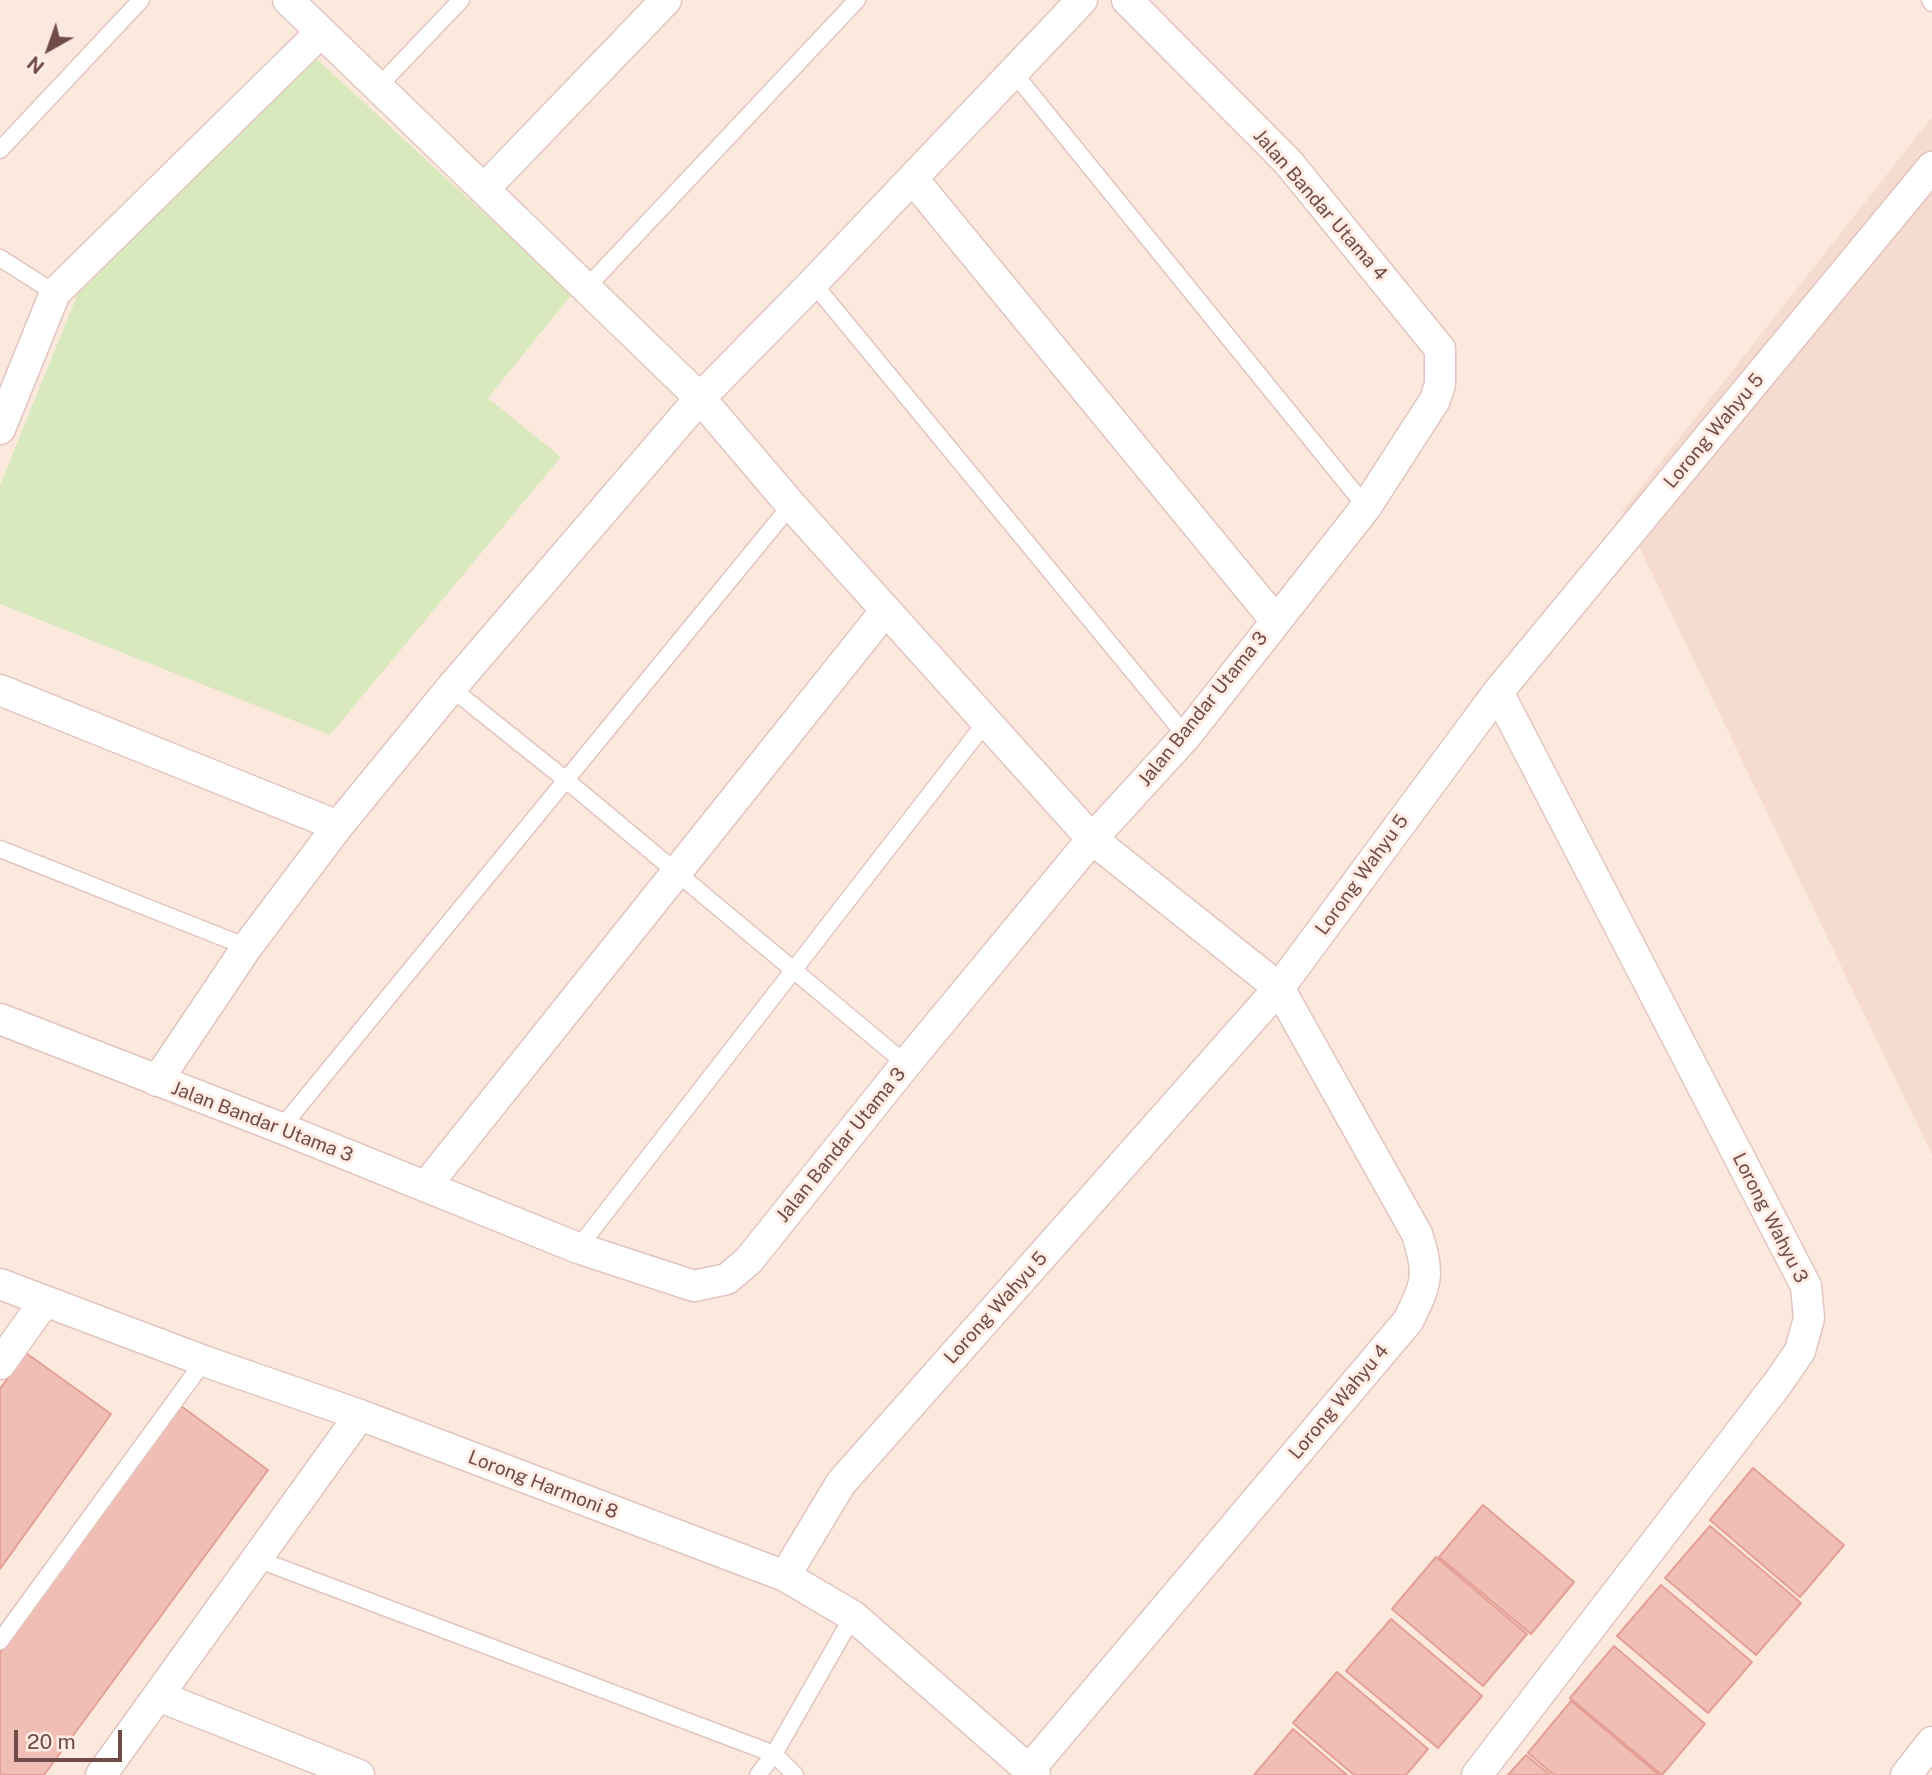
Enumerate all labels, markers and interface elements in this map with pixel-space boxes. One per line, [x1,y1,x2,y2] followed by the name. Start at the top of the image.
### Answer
[14,14,84,84] north arrow
[23,52,48,78] text: N
[1248,125,1392,285] street label: Jalan Bandar Utama 4
[1659,369,1769,493] street label: Lorong Wahyu 5
[1134,627,1272,791] street label: Jalan Bandar Utama 3
[1311,810,1413,940] street label: Lorong Wahyu 5
[772,1063,910,1227] street label: Jalan Bandar Utama 3
[168,1077,356,1167] street label: Jalan Bandar Utama 3
[1727,1149,1813,1287] street label: Lorong Wahyu 3
[940,1247,1052,1369] street label: Lorong Wahyu 5
[1284,1340,1394,1464] street label: Lorong Wahyu 4
[465,1446,621,1524] street label: Lorong Harmoni 8
[18,1716,126,1760] scale bar
[27,1729,76,1754] text: 20 m

